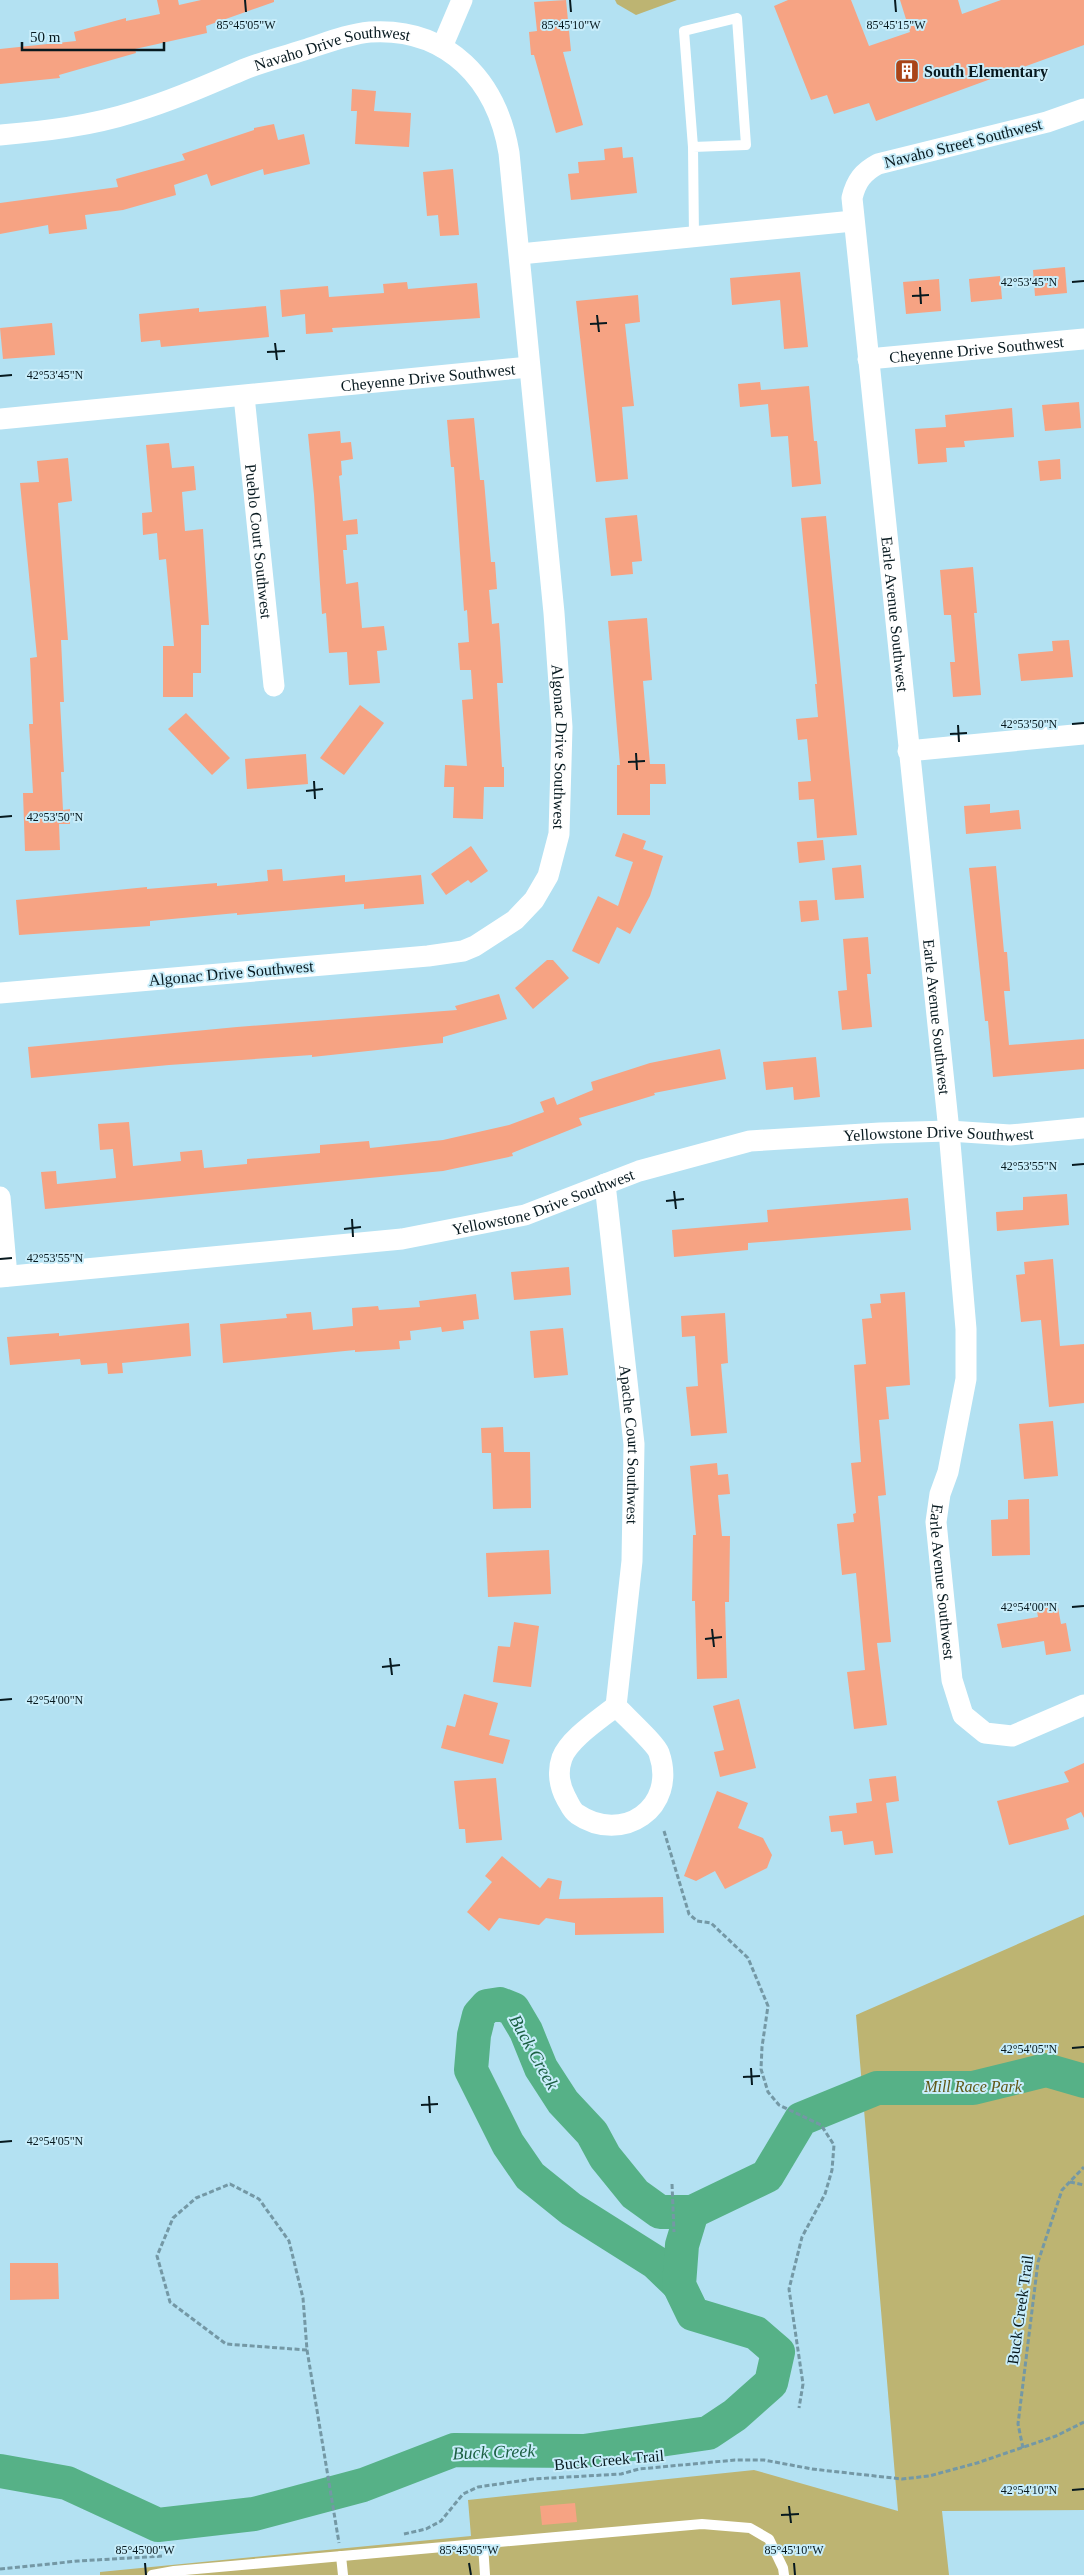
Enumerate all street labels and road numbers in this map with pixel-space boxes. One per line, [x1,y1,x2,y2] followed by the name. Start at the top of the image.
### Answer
[252,23,413,73] street label: Navaho Drive Southwest
[882,115,1044,171] street label: Navaho Street Southwest
[889,332,1065,365] street label: Cheyenne Drive Southwest
[340,360,516,394] street label: Cheyenne Drive Southwest
[243,463,276,620] street label: Pueblo Court Southwest
[879,535,912,693] street label: Earle Avenue Southwest
[549,663,571,830] street label: Algonac Drive Southwest
[921,938,954,1096] street label: Earle Avenue Southwest
[148,957,315,990] street label: Algonac Drive Southwest
[843,1122,1035,1144] street label: Yellowstone Drive Southwest
[450,1165,637,1238] street label: Yellowstone Drive Southwest
[617,1364,643,1525] street label: Apache Court Southwest
[927,1503,958,1661] street label: Earle Avenue Southwest
[1004,2254,1036,2366] street label: Buck Creek Trail
[553,2447,665,2473] street label: Buck Creek Trail

